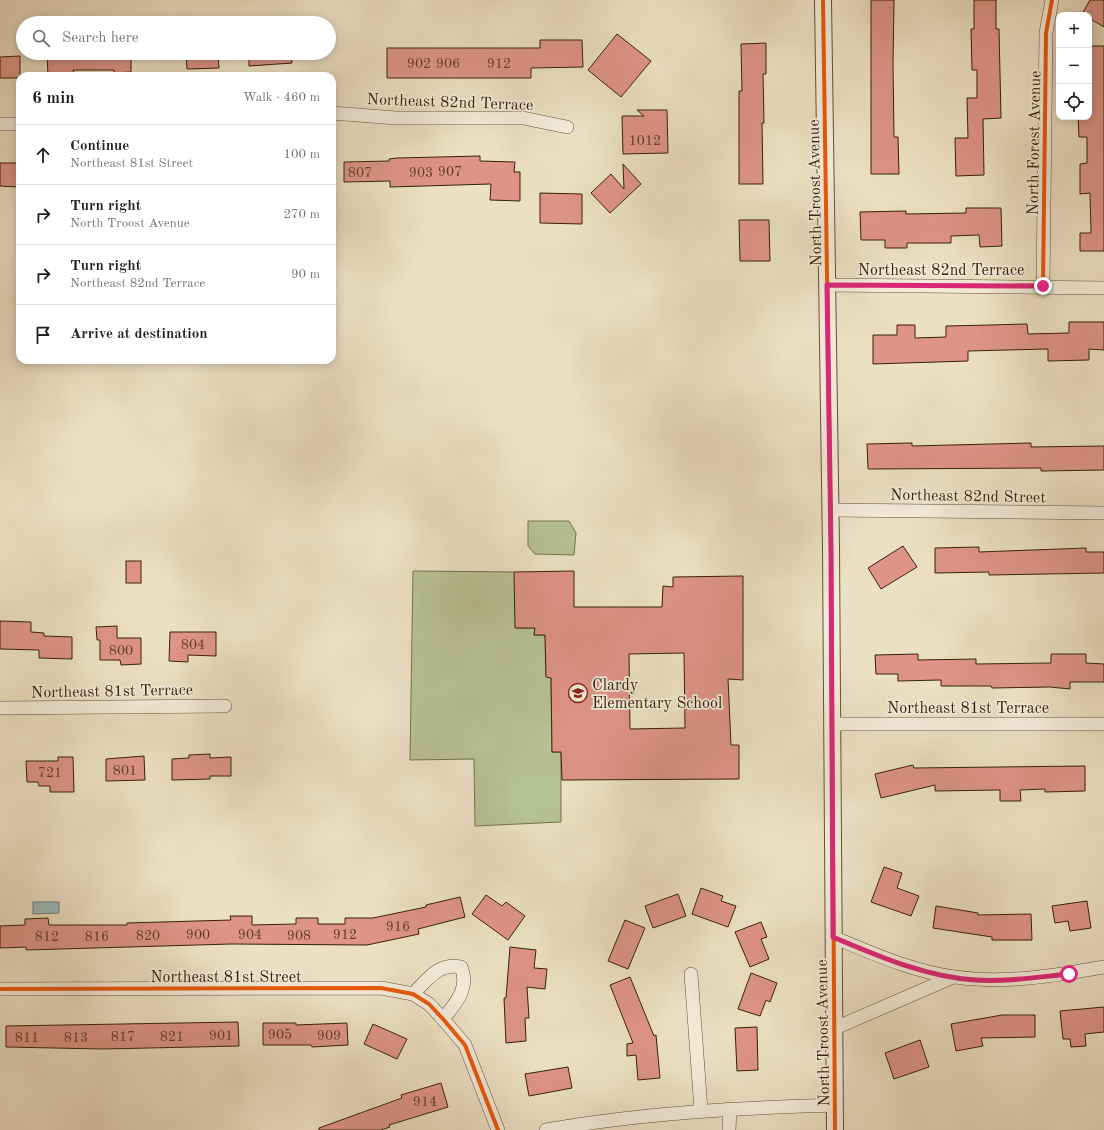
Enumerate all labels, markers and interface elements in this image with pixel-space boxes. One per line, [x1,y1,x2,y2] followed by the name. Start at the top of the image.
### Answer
[1056,12,1092,120] map controls
[1056,12,1092,48] button: +
[16,16,336,60] search box
[30,27,52,49] icon: search
[62,31,139,46] text: Search here
[1056,48,1092,84] button: −
[407,57,431,71] house number: 902
[436,57,460,71] house number: 906
[487,57,511,71] house number: 912
[1026,70,1044,216] street label: North Forest Avenue
[1056,84,1092,120] button: locate
[32,90,75,107] text: 6 min
[243,91,320,104] text: Walk · 460 m
[366,92,533,114] street label: Northeast 82nd Terrace
[807,119,825,267] street label: North Troost Avenue
[629,134,661,148] house number: 1012
[70,139,129,154] text: Continue
[32,144,54,166] icon: ahead
[283,148,320,161] text: 100 m
[70,157,193,170] text: Northeast 81st Street
[438,165,462,179] house number: 907
[348,166,372,180] house number: 807
[409,166,433,180] house number: 903
[70,199,141,214] text: Turn right
[32,204,54,226] icon: right
[283,208,320,221] text: 270 m
[70,217,190,230] text: North Troost Avenue
[70,259,141,274] text: Turn right
[858,263,1024,279] street label: Northeast 82nd Terrace
[32,264,54,286] icon: right
[291,268,320,281] text: 90 m
[70,277,205,290] text: Northeast 82nd Terrace
[1034,277,1052,295] route end
[32,324,54,346] icon: arrive
[70,327,208,342] text: Arrive at destination
[890,488,1046,506] street label: Northeast 82nd Street
[181,638,205,652] house number: 804
[109,644,133,658] house number: 800
[592,678,722,712] place label: Clardy Elementary School
[567,682,589,704] school or university icon: Clardy Elementary School
[31,683,193,701] street label: Northeast 81st Terrace
[887,701,1049,717] street label: Northeast 81st Terrace
[113,764,137,778] house number: 801
[38,766,62,780] house number: 721
[386,920,410,934] house number: 916
[186,928,210,942] house number: 900
[238,928,262,942] house number: 904
[333,928,357,942] house number: 912
[136,929,160,943] house number: 820
[287,929,311,943] house number: 908
[35,930,59,944] house number: 812
[85,930,109,944] house number: 816
[815,959,833,1107] street label: North Troost Avenue
[1060,965,1078,983] route start
[150,970,302,986] street label: Northeast 81st Street
[268,1028,292,1042] house number: 905
[209,1029,233,1043] house number: 901
[317,1029,341,1043] house number: 909
[111,1030,135,1044] house number: 817
[160,1030,184,1044] house number: 821
[15,1031,39,1045] house number: 811
[64,1031,88,1045] house number: 813
[413,1095,437,1109] house number: 914

